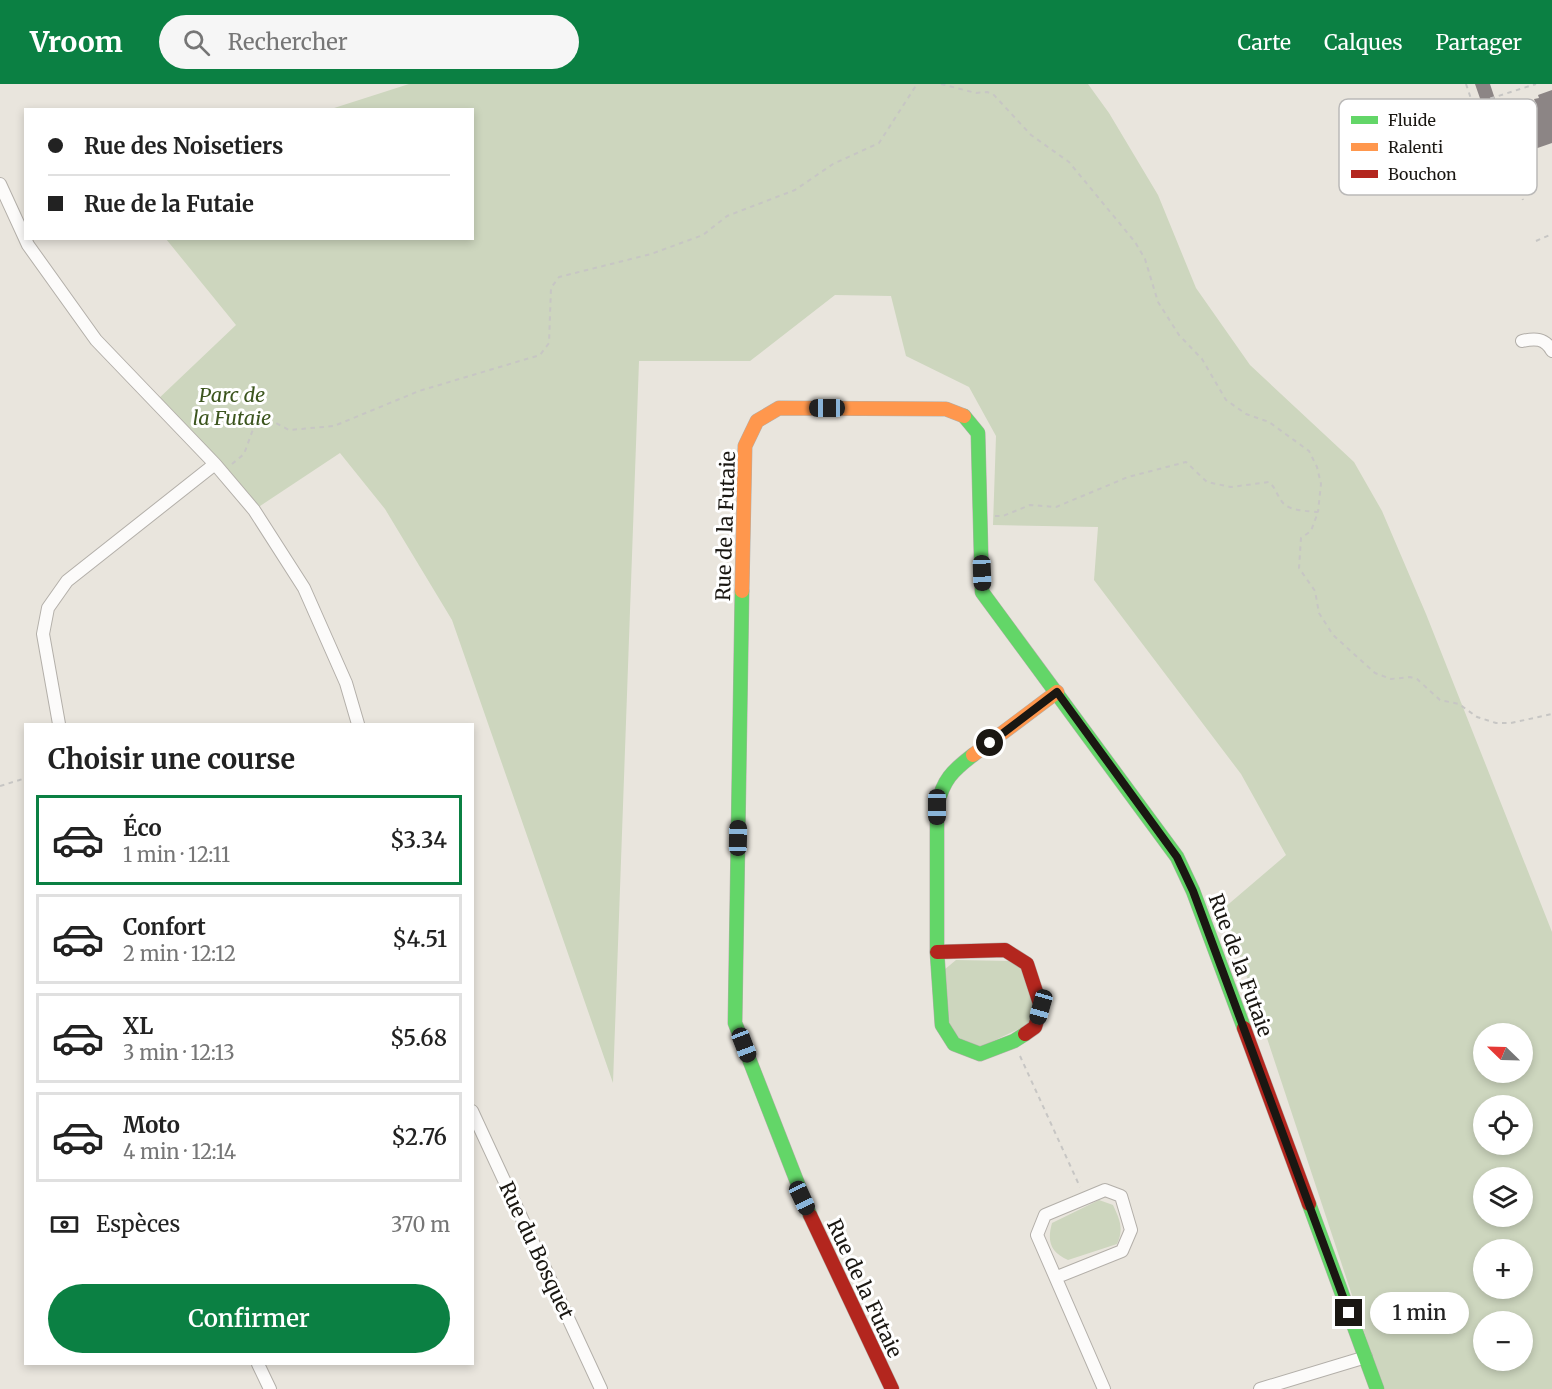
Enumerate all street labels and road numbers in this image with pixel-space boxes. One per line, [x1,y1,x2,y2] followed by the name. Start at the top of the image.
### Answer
[710,451,740,601] street label: Rue de la Futaie
[1204,890,1278,1040] street label: Rue de la Futaie
[494,1177,580,1323] street label: Rue du Bosquet
[822,1215,908,1361] street label: Rue de la Futaie

